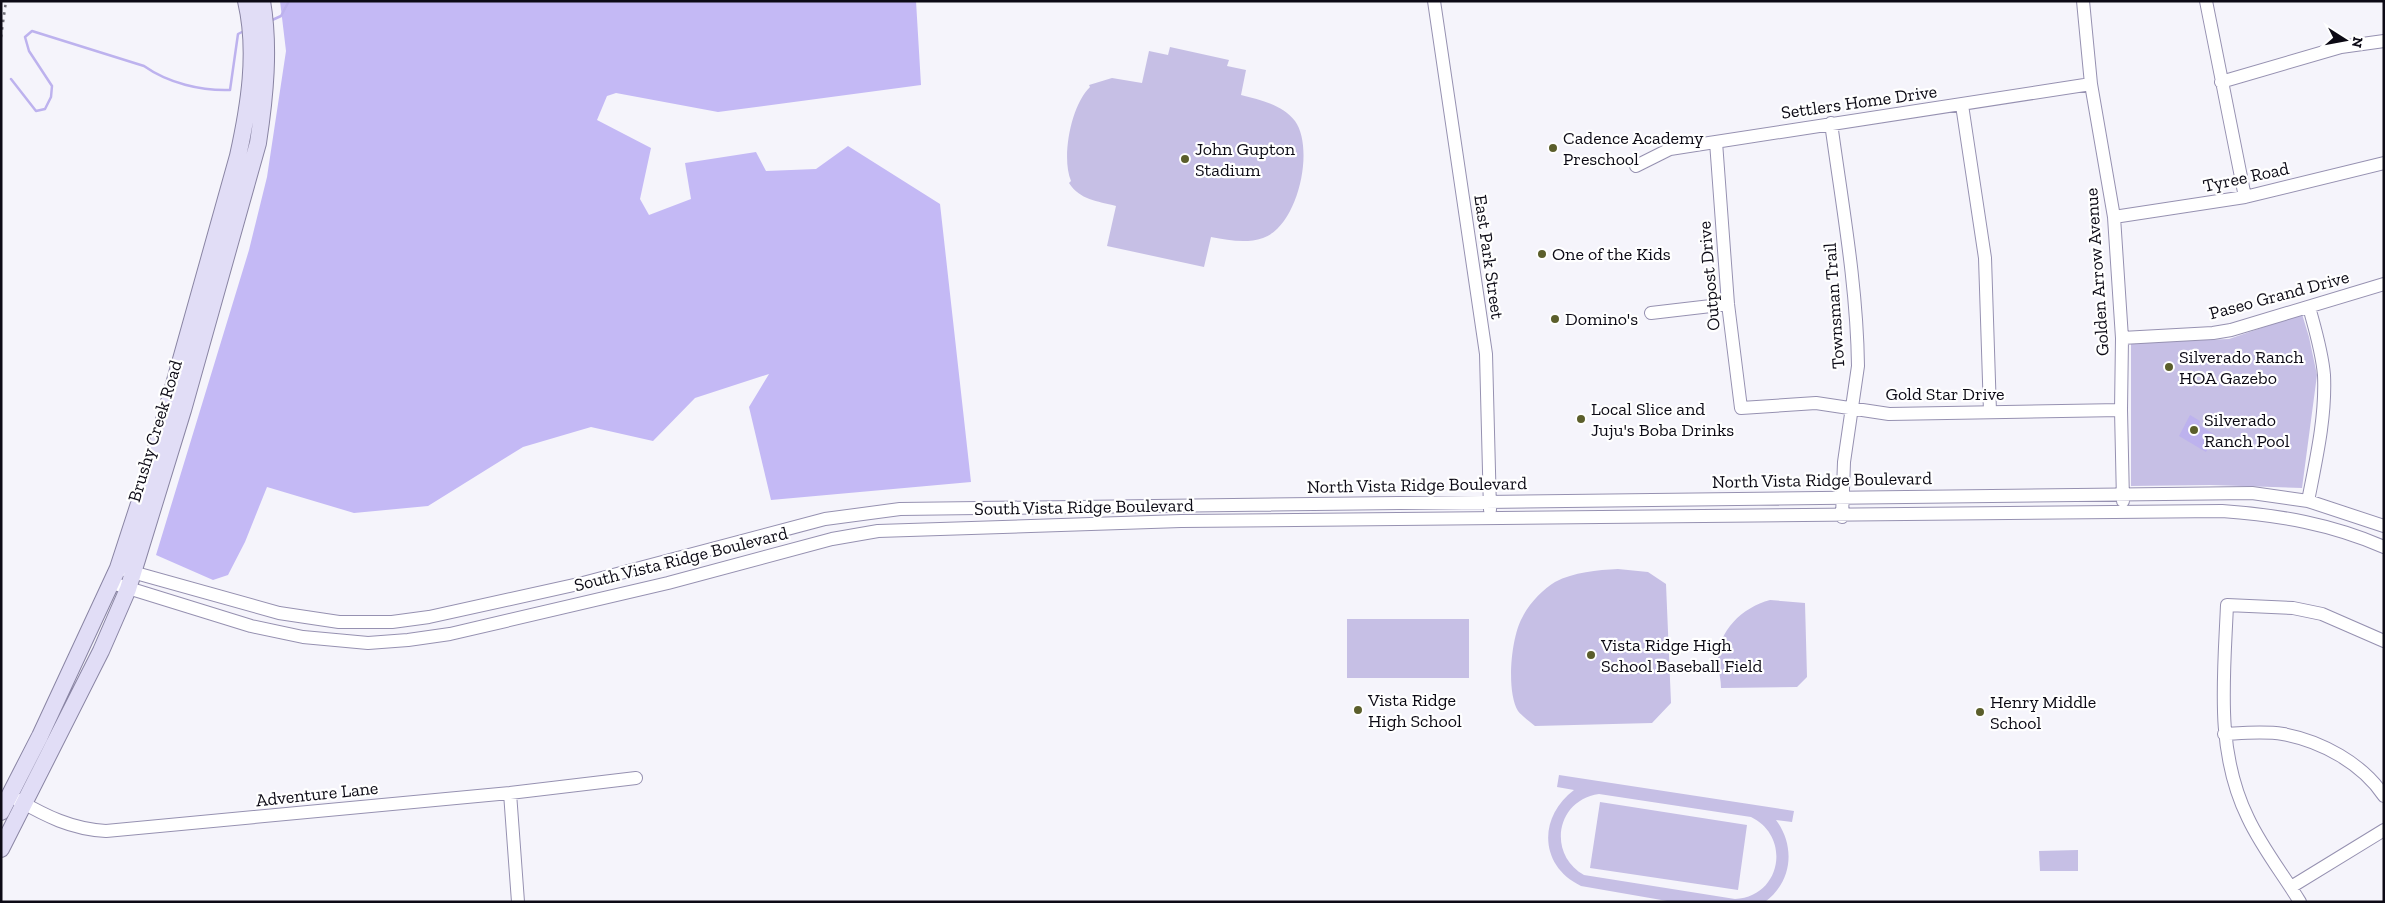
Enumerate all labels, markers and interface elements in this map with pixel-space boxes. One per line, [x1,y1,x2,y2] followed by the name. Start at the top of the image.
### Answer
[2320,15,2370,65] north arrow
[2348,36,2367,50] text: N
[1780,80,1938,124] street label: Settlers Home Drive
[1563,127,1704,170] place label: Cadence Academy Preschool
[1195,138,1296,181] place label: John Gupton Stadium
[1547,142,1559,154] marker: Cadence Academy Preschool
[1179,153,1191,165] marker: John Gupton Stadium
[2201,157,2291,197] street label: Tyree Road
[2080,187,2114,357] street label: Golden Arrow Avenue
[1469,193,1509,321] street label: East Park Street
[1693,220,1725,332] street label: Outpost Drive
[1819,242,1849,370] street label: Townsman Trail
[1552,243,1671,265] place label: One of the Kids
[1536,248,1548,260] marker: One of the Kids
[2207,266,2351,324] street label: Paseo Grand Drive
[1565,308,1638,330] place label: Domino's
[1549,313,1561,325] marker: Domino's
[2179,346,2303,389] place label: Silverado Ranch HOA Gazebo
[123,357,187,505] street label: Brushy Creek Road
[2163,361,2175,373] marker: Silverado Ranch HOA Gazebo
[1885,383,2005,405] street label: Gold Star Drive
[1591,398,1734,441] place label: Local Slice and Juju's Boba Drinks
[2204,409,2290,452] place label: Silverado Ranch Pool
[1575,413,1587,425] marker: Local Slice and Juju's Boba Drinks
[2188,424,2200,436] marker: Silverado Ranch Pool
[1712,467,1932,493] street label: North Vista Ridge Boulevard
[1307,472,1527,498] street label: North Vista Ridge Boulevard
[974,494,1194,520] street label: South Vista Ridge Boulevard
[572,522,790,596] street label: South Vista Ridge Boulevard
[1600,634,1763,677] place label: Vista Ridge High School Baseball Field
[1585,649,1597,661] marker: Vista Ridge High School Baseball Field
[1367,689,1462,732] place label: Vista Ridge High School
[1990,691,2096,734] place label: Henry Middle School
[1352,704,1364,716] marker: Vista Ridge High School
[1974,706,1986,718] marker: Henry Middle School
[255,777,379,811] street label: Adventure Lane

